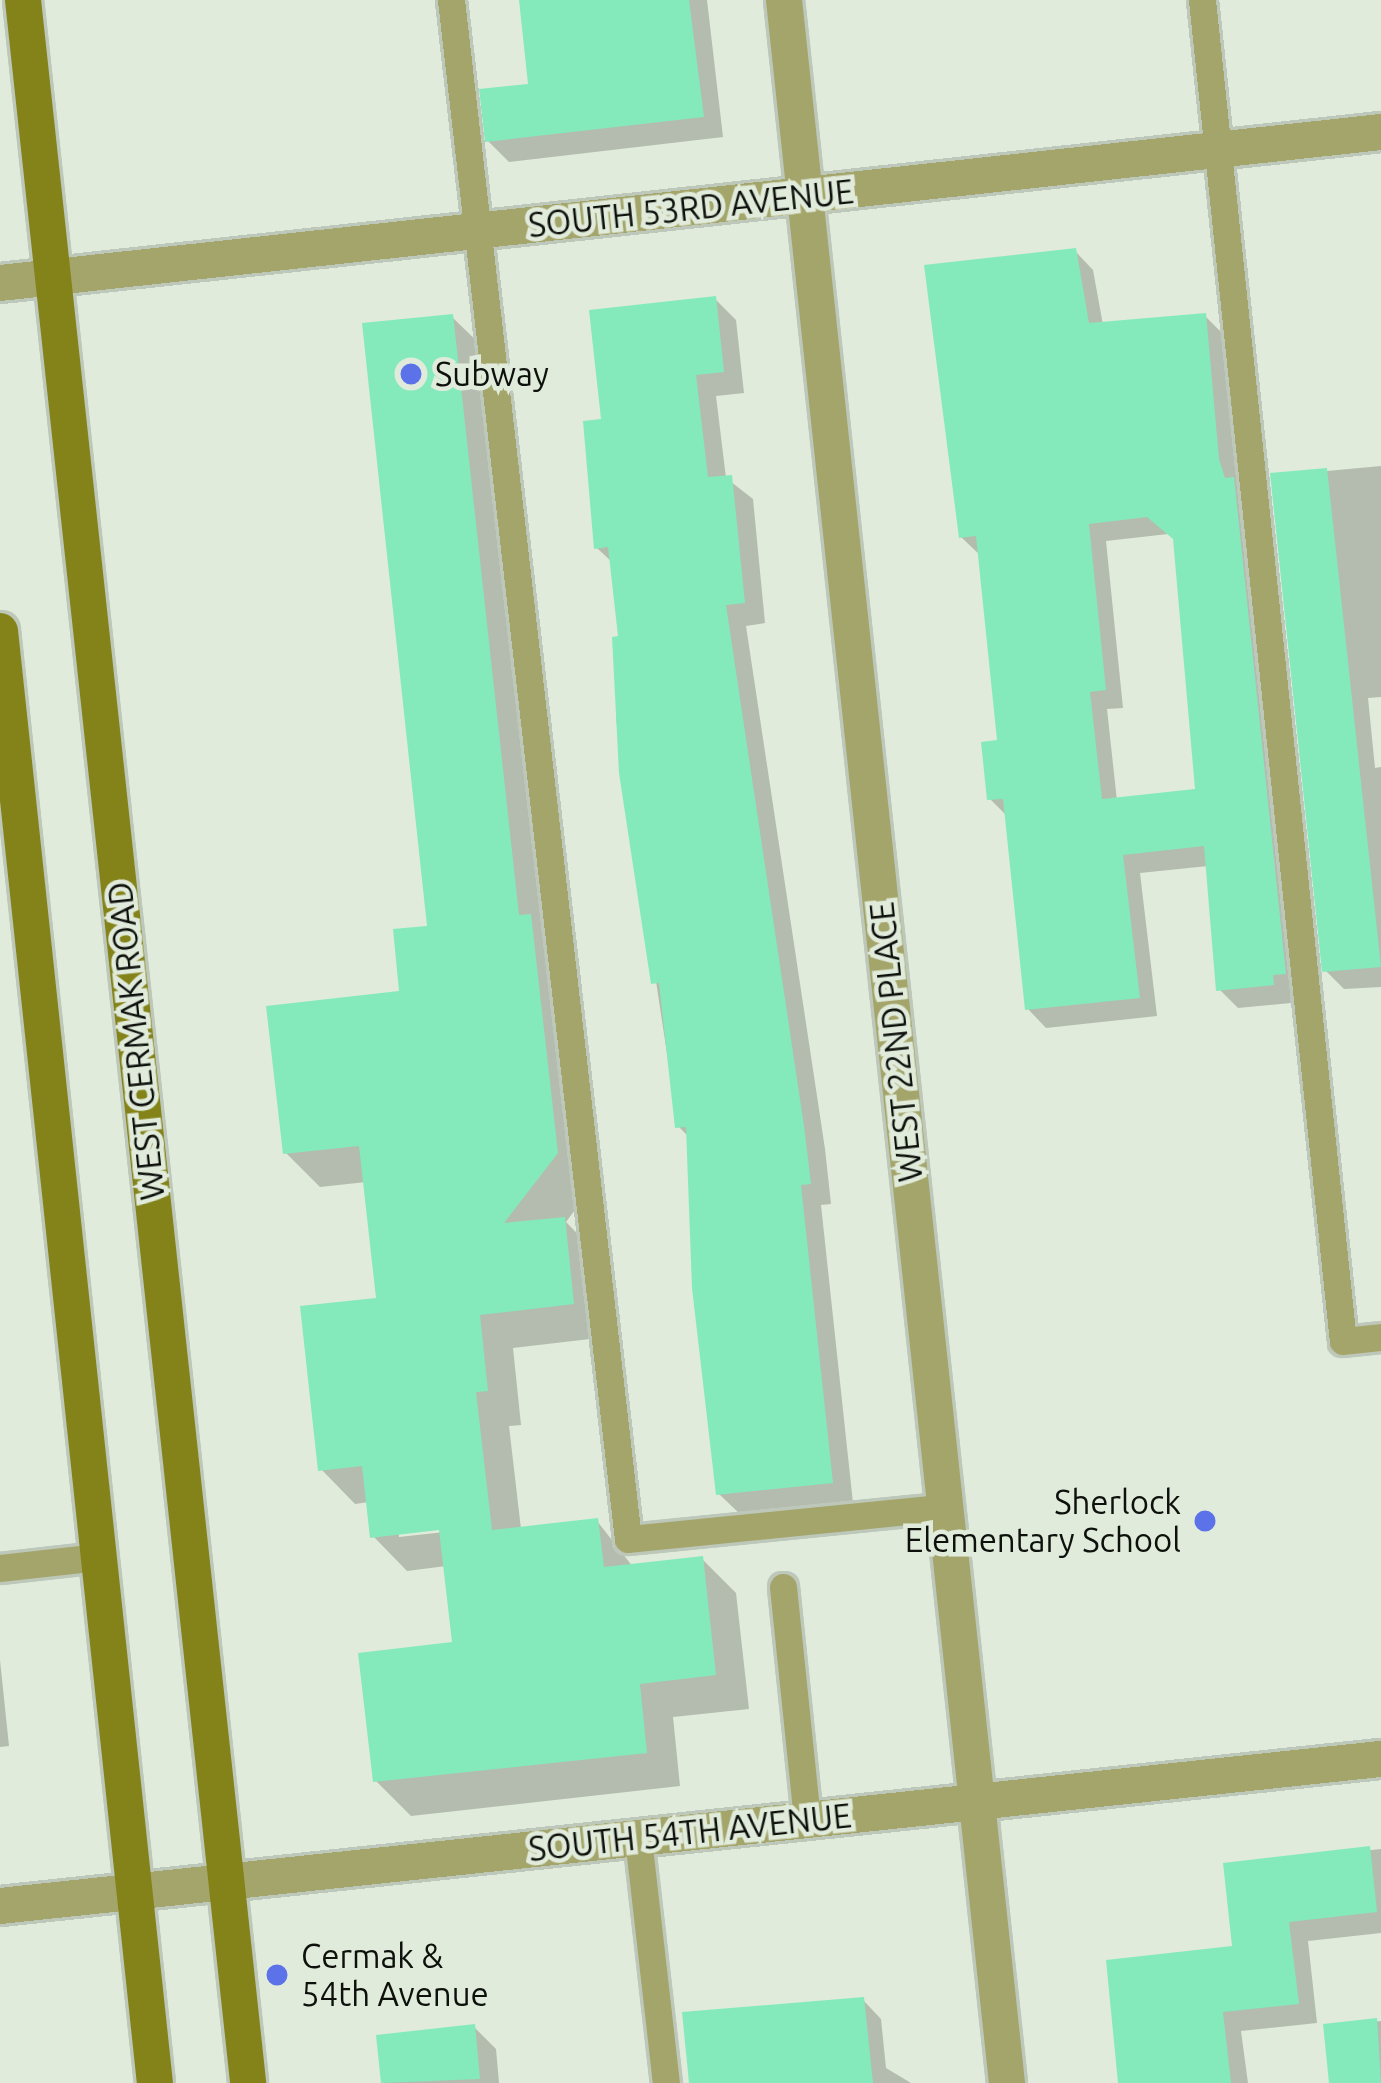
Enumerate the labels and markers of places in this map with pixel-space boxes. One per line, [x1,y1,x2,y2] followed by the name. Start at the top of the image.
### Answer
[435,354,549,394] place label: Subway
[398,361,424,387] marker: Subway
[905,1482,1181,1560] place label: Sherlock Elementary School
[1192,1508,1218,1534] marker: Sherlock Elementary School
[301,1936,489,2014] place label: Cermak & 54th Avenue
[264,1962,290,1988] marker: Cermak & 54th Avenue

